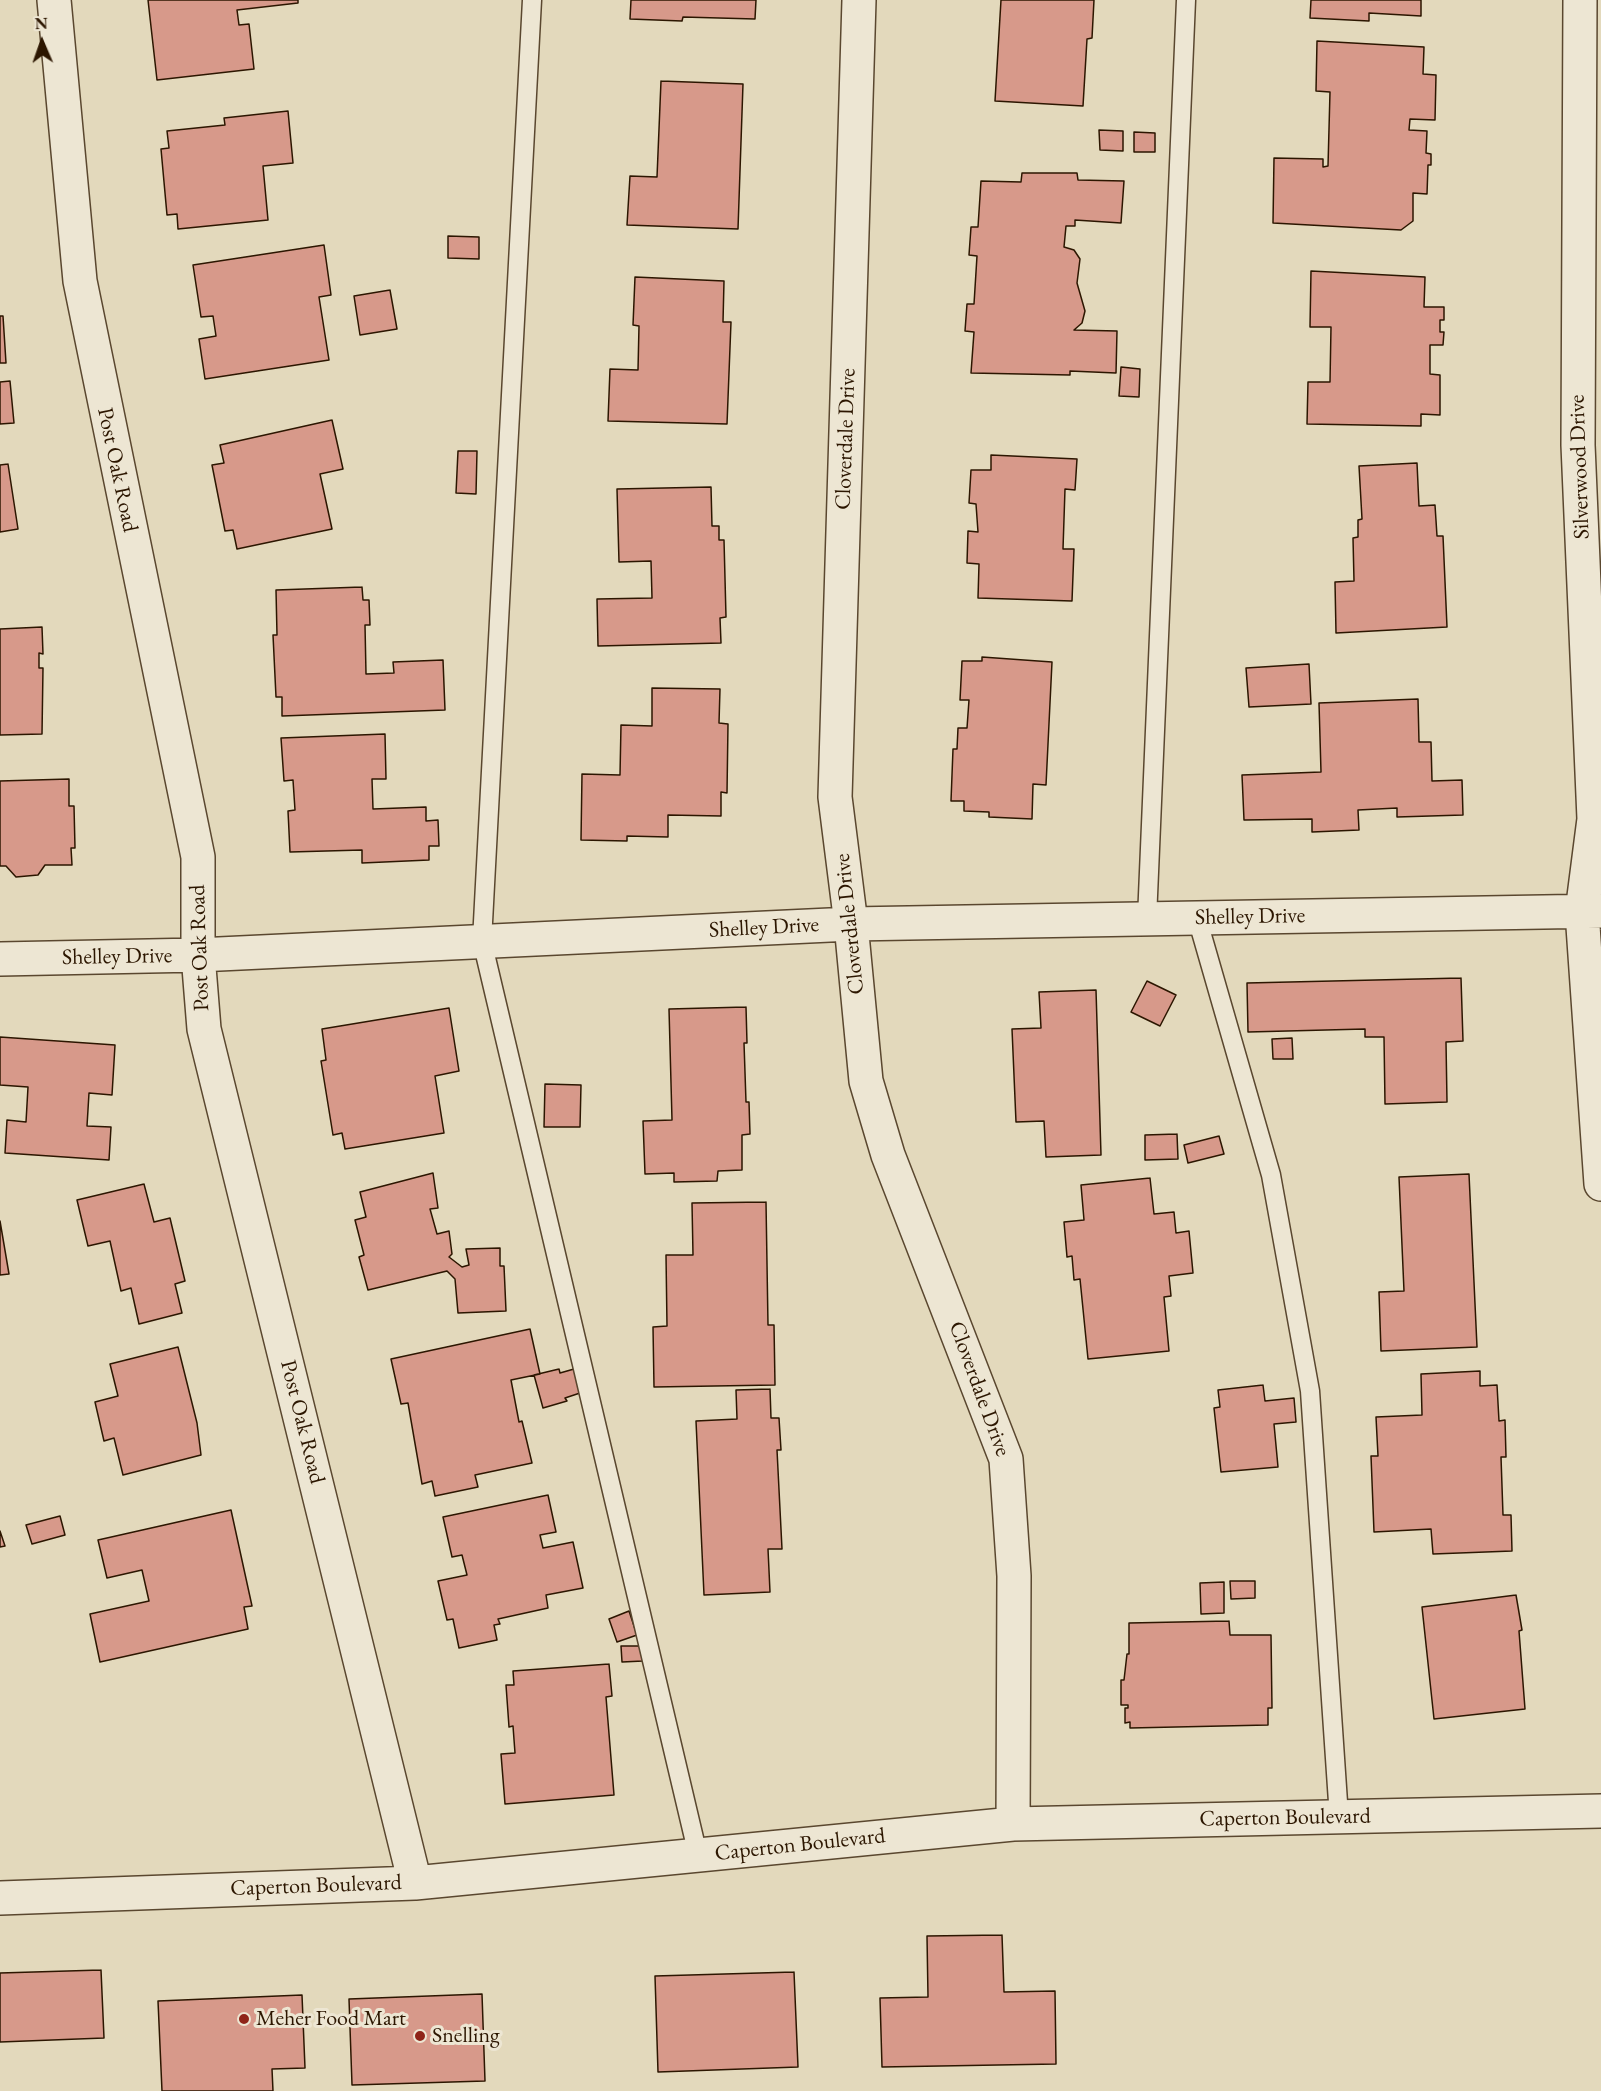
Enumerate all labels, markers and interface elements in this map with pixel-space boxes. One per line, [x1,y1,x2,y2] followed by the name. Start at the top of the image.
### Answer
[12,12,72,72] north arrow
[35,13,48,34] text: N
[830,368,862,510] street label: Cloverdale Drive
[1564,394,1596,540] street label: Silverwood Drive
[91,405,143,535] street label: Post Oak Road
[829,852,871,996] street label: Cloverdale Drive
[185,884,215,1012] street label: Post Oak Road
[1195,903,1305,931] street label: Shelley Drive
[708,912,820,944] street label: Shelley Drive
[62,943,172,971] street label: Shelley Drive
[942,1318,1016,1460] street label: Cloverdale Drive
[274,1357,330,1487] street label: Post Oak Road
[1199,1803,1371,1833] street label: Caperton Boulevard
[713,1823,887,1867] street label: Caperton Boulevard
[230,1870,402,1902] street label: Caperton Boulevard
[256,2006,406,2032] place label: Meher Food Mart
[237,2012,251,2026] marker: Meher Food Mart
[432,2023,500,2049] place label: Snelling
[413,2029,427,2043] marker: Snelling

